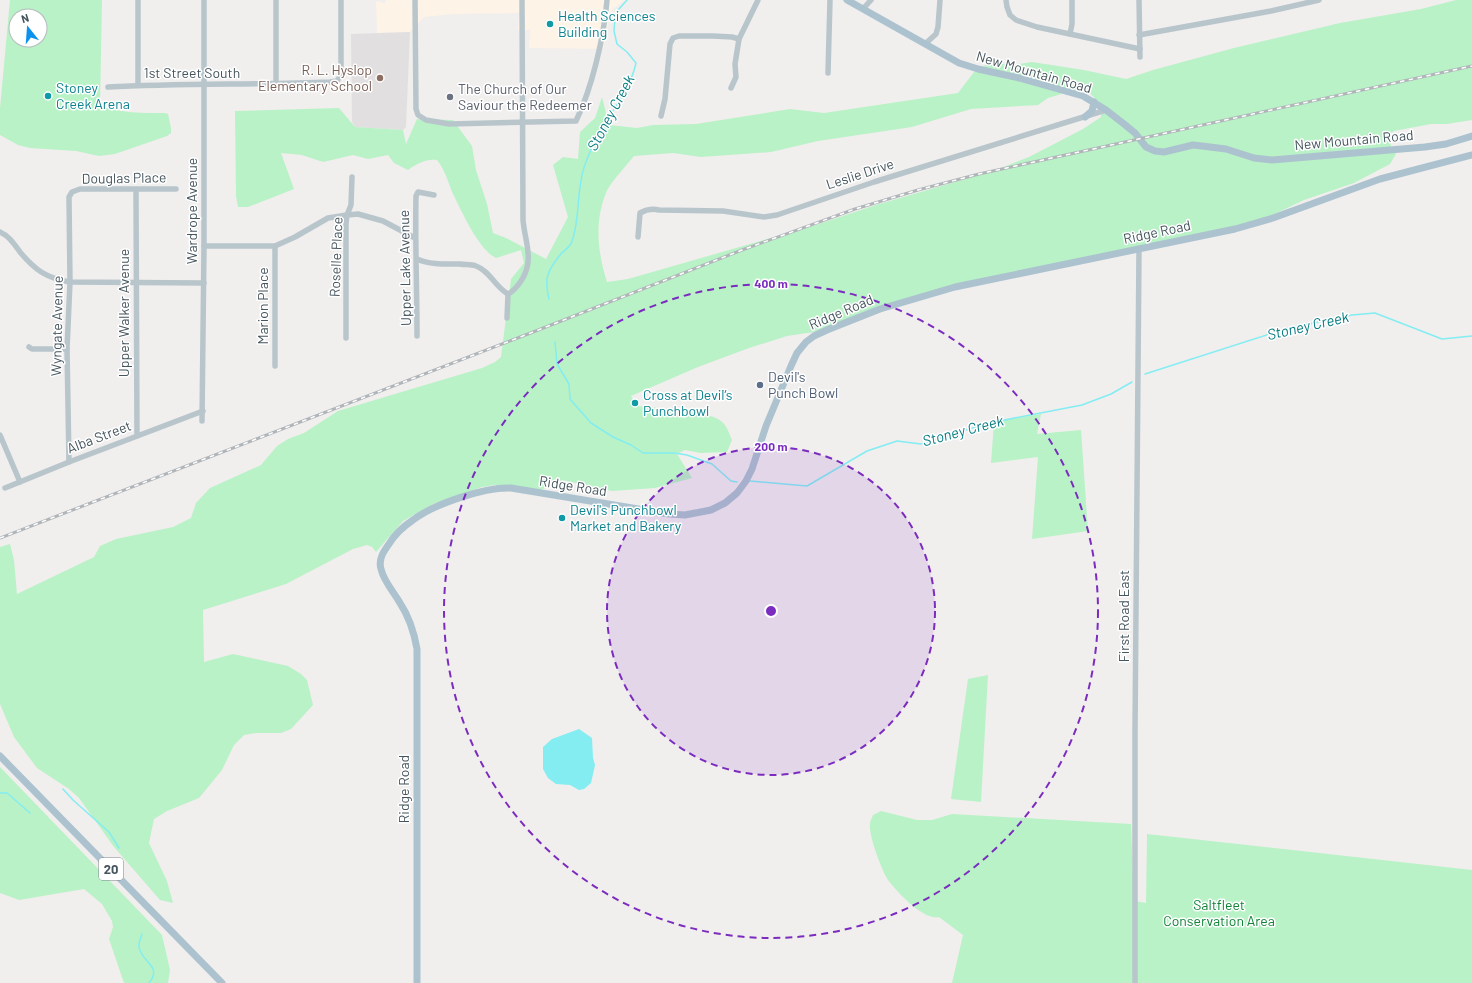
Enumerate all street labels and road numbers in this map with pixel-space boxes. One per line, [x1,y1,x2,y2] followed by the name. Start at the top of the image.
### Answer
[974,47,1094,96] street label: New Mountain Road
[144,64,240,81] street label: 1st Street South
[1294,126,1414,153] street label: New Mountain Road
[824,155,896,192] street label: Leslie Drive
[183,158,200,264] street label: Wardrope Avenue
[82,168,166,187] street label: Douglas Place
[395,210,414,326] street label: Upper Lake Avenue
[326,216,345,297] street label: Roselle Place
[1122,216,1192,247] street label: Ridge Road
[115,249,132,377] street label: Upper Walker Avenue
[254,267,271,345] street label: Marion Place
[47,276,66,376] street label: Wyngate Avenue
[806,290,876,333] street label: Ridge Road
[64,416,133,457] street label: Alba Street
[538,472,608,499] street label: Ridge Road
[1115,570,1132,662] street label: First Road East
[395,755,412,823] street label: Ridge Road
[99,858,123,880] road number: 20

